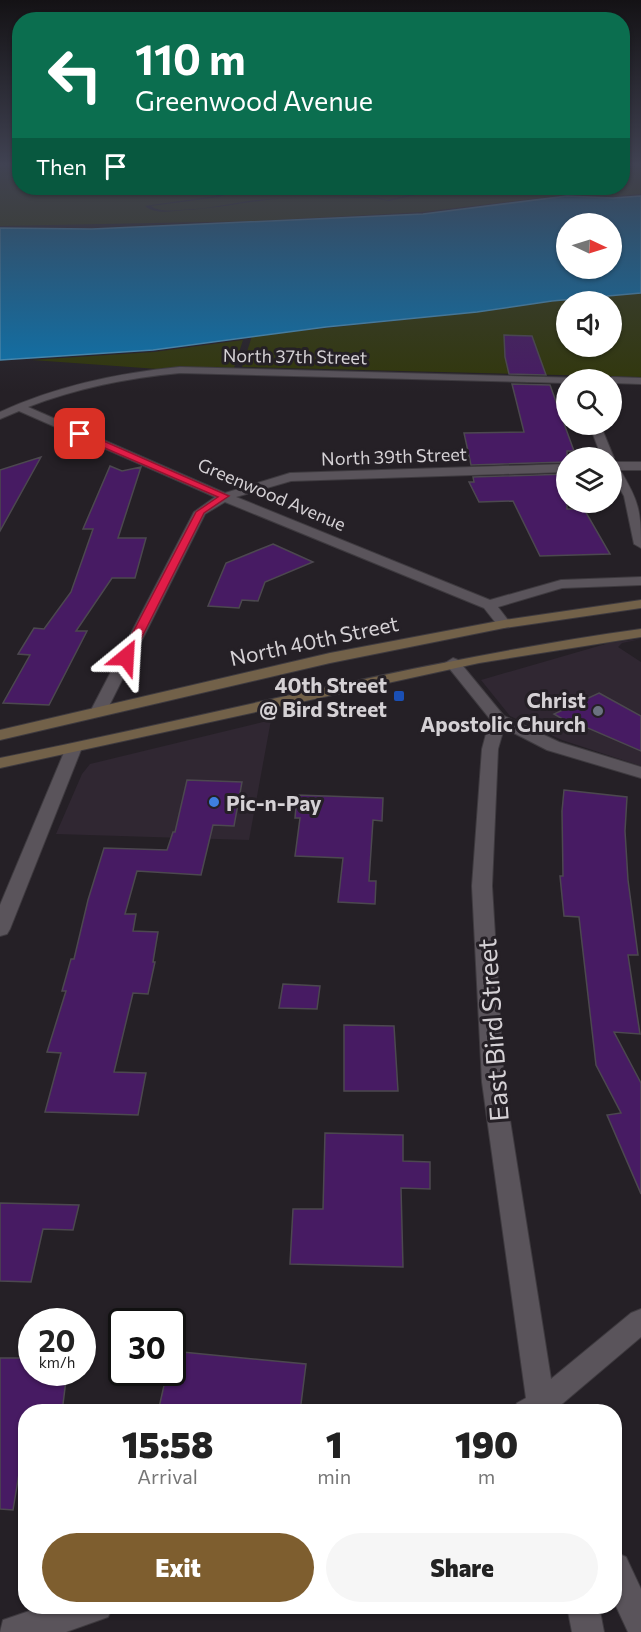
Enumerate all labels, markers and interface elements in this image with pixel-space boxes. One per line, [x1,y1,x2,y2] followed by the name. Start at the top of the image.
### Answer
[135,32,246,84] text: 110 m
[36,36,114,114] icon: left
[135,84,373,117] text: Greenwood Avenue
[99,150,132,183] icon: arrive
[36,153,87,180] text: Then
[556,213,622,279] north arrow
[556,213,622,513] map controls
[556,291,622,357] button: sound
[223,344,367,368] street label: North 37th Street
[556,369,622,435] button: search
[54,408,105,459] pin
[63,417,96,450] icon: arrive
[321,442,467,470] street label: North 39th Street
[556,447,622,513] button: layers
[195,453,349,535] street label: Greenwood Avenue
[227,610,401,670] street label: North 40th Street
[94,625,158,689] position arrow
[259,672,387,721] place label: 40th Street @ Bird Street
[420,687,586,736] place label: Christ Apostolic Church
[392,689,406,703] marker: 40th Street @ Bird Street
[591,704,605,718] marker: Christ Apostolic Church
[226,790,322,815] place label: Pic-n-Pay
[207,795,221,809] marker: Pic-n-Pay
[470,937,514,1123] street label: East Bird Street
[108,1308,186,1386] speed limit sign: 30
[39,1321,75,1358] text: 20
[39,1353,75,1371] text: km/h
[122,1421,213,1465] text: 15:58
[326,1421,343,1465] text: 1
[455,1421,518,1465] text: 190
[137,1464,198,1488] text: Arrival
[317,1464,351,1488] text: min
[478,1464,495,1488] text: m
[42,1533,314,1602] button: Exit
[326,1533,598,1602] button: Share

